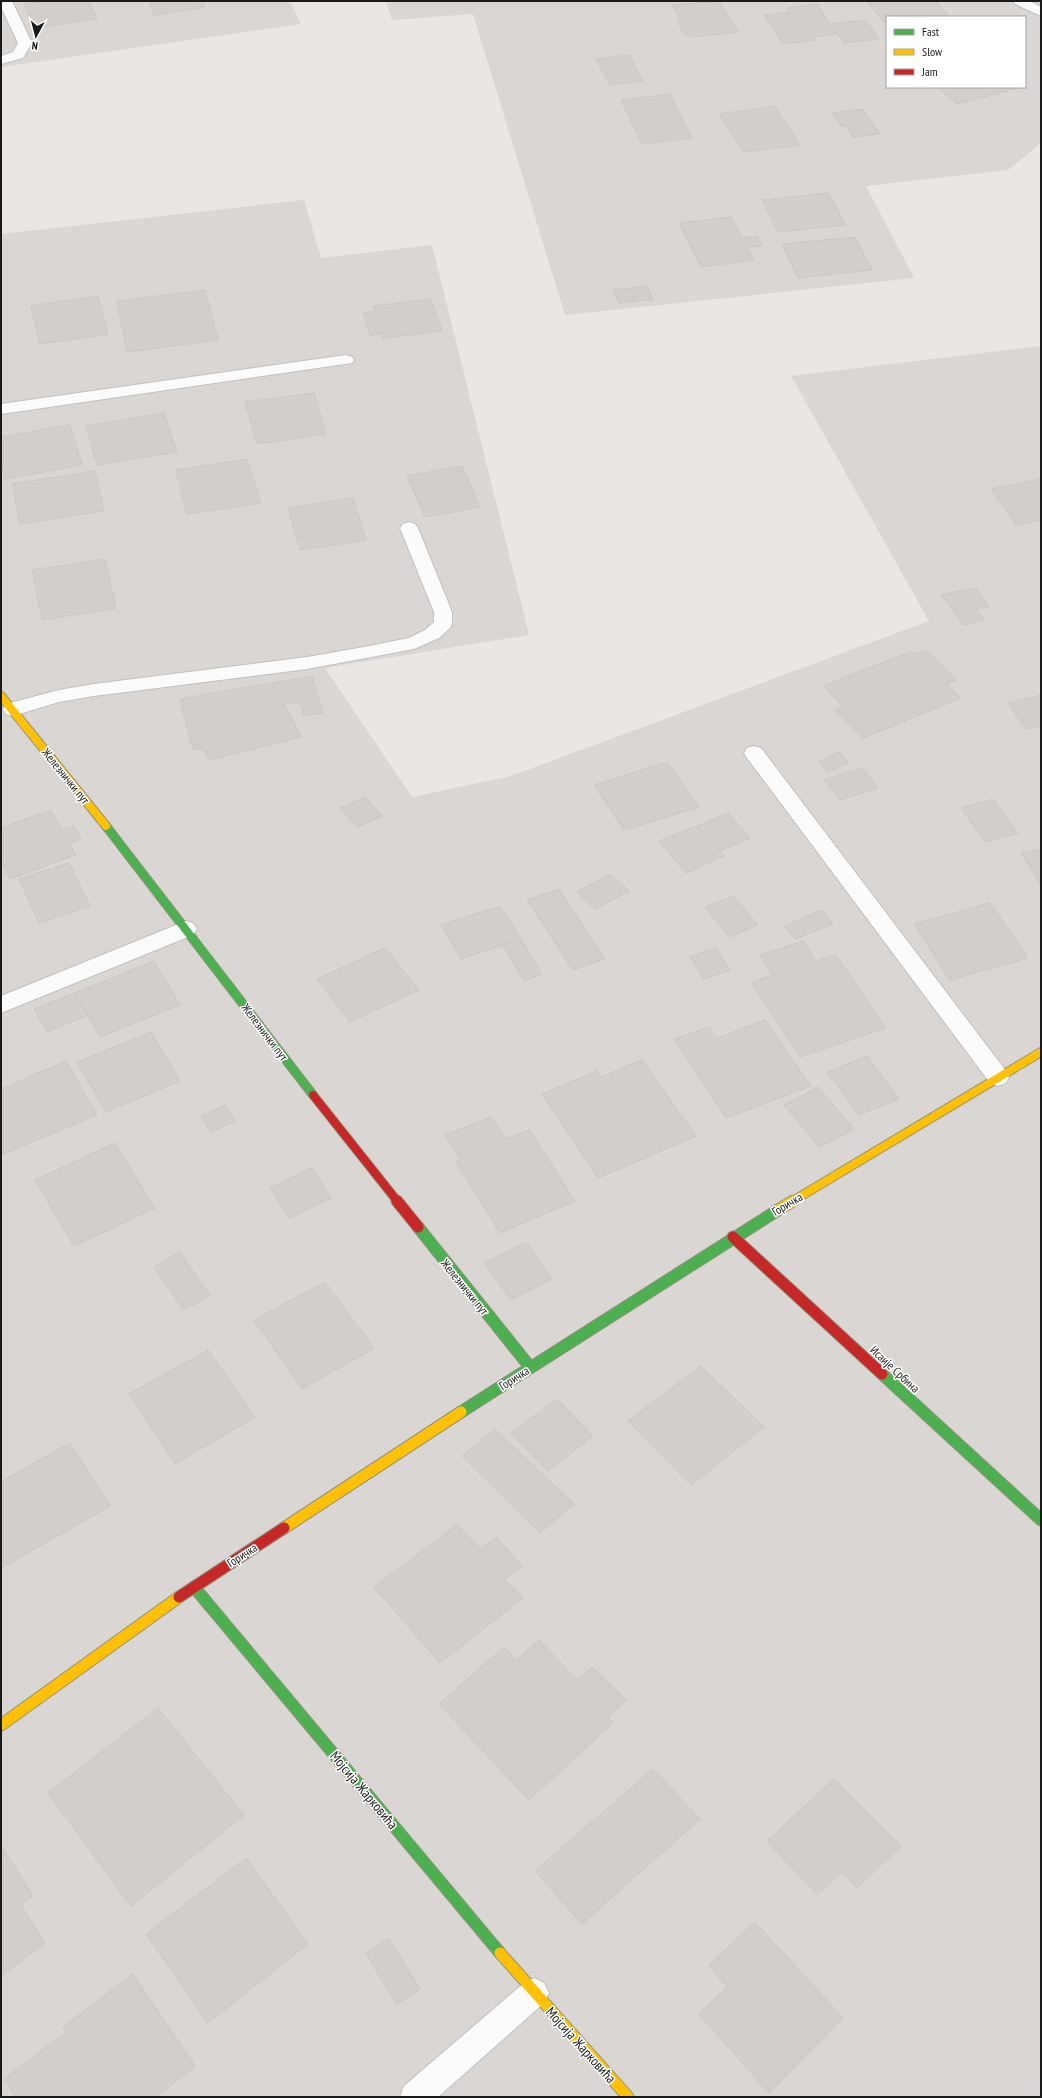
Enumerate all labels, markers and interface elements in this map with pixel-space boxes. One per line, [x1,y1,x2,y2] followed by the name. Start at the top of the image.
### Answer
[16,16,56,56] north arrow
[886,16,1026,88] legend
[922,24,940,39] text: Fast
[31,39,39,53] text: N
[922,44,943,59] text: Slow
[921,64,938,79] text: Jam
[38,744,93,807] street label: Железнички пут
[238,1000,291,1064] street label: Железнички пут
[769,1189,805,1219] street label: Горичка
[437,1255,492,1318] street label: Железнички пут
[867,1342,923,1396] street label: Исаије Србина
[496,1363,532,1393] street label: Горичка
[224,1540,260,1570] street label: Горичка
[326,1747,402,1833] street label: Мојсија Жарковића
[542,2003,620,2087] street label: Мојсија Жарковића

